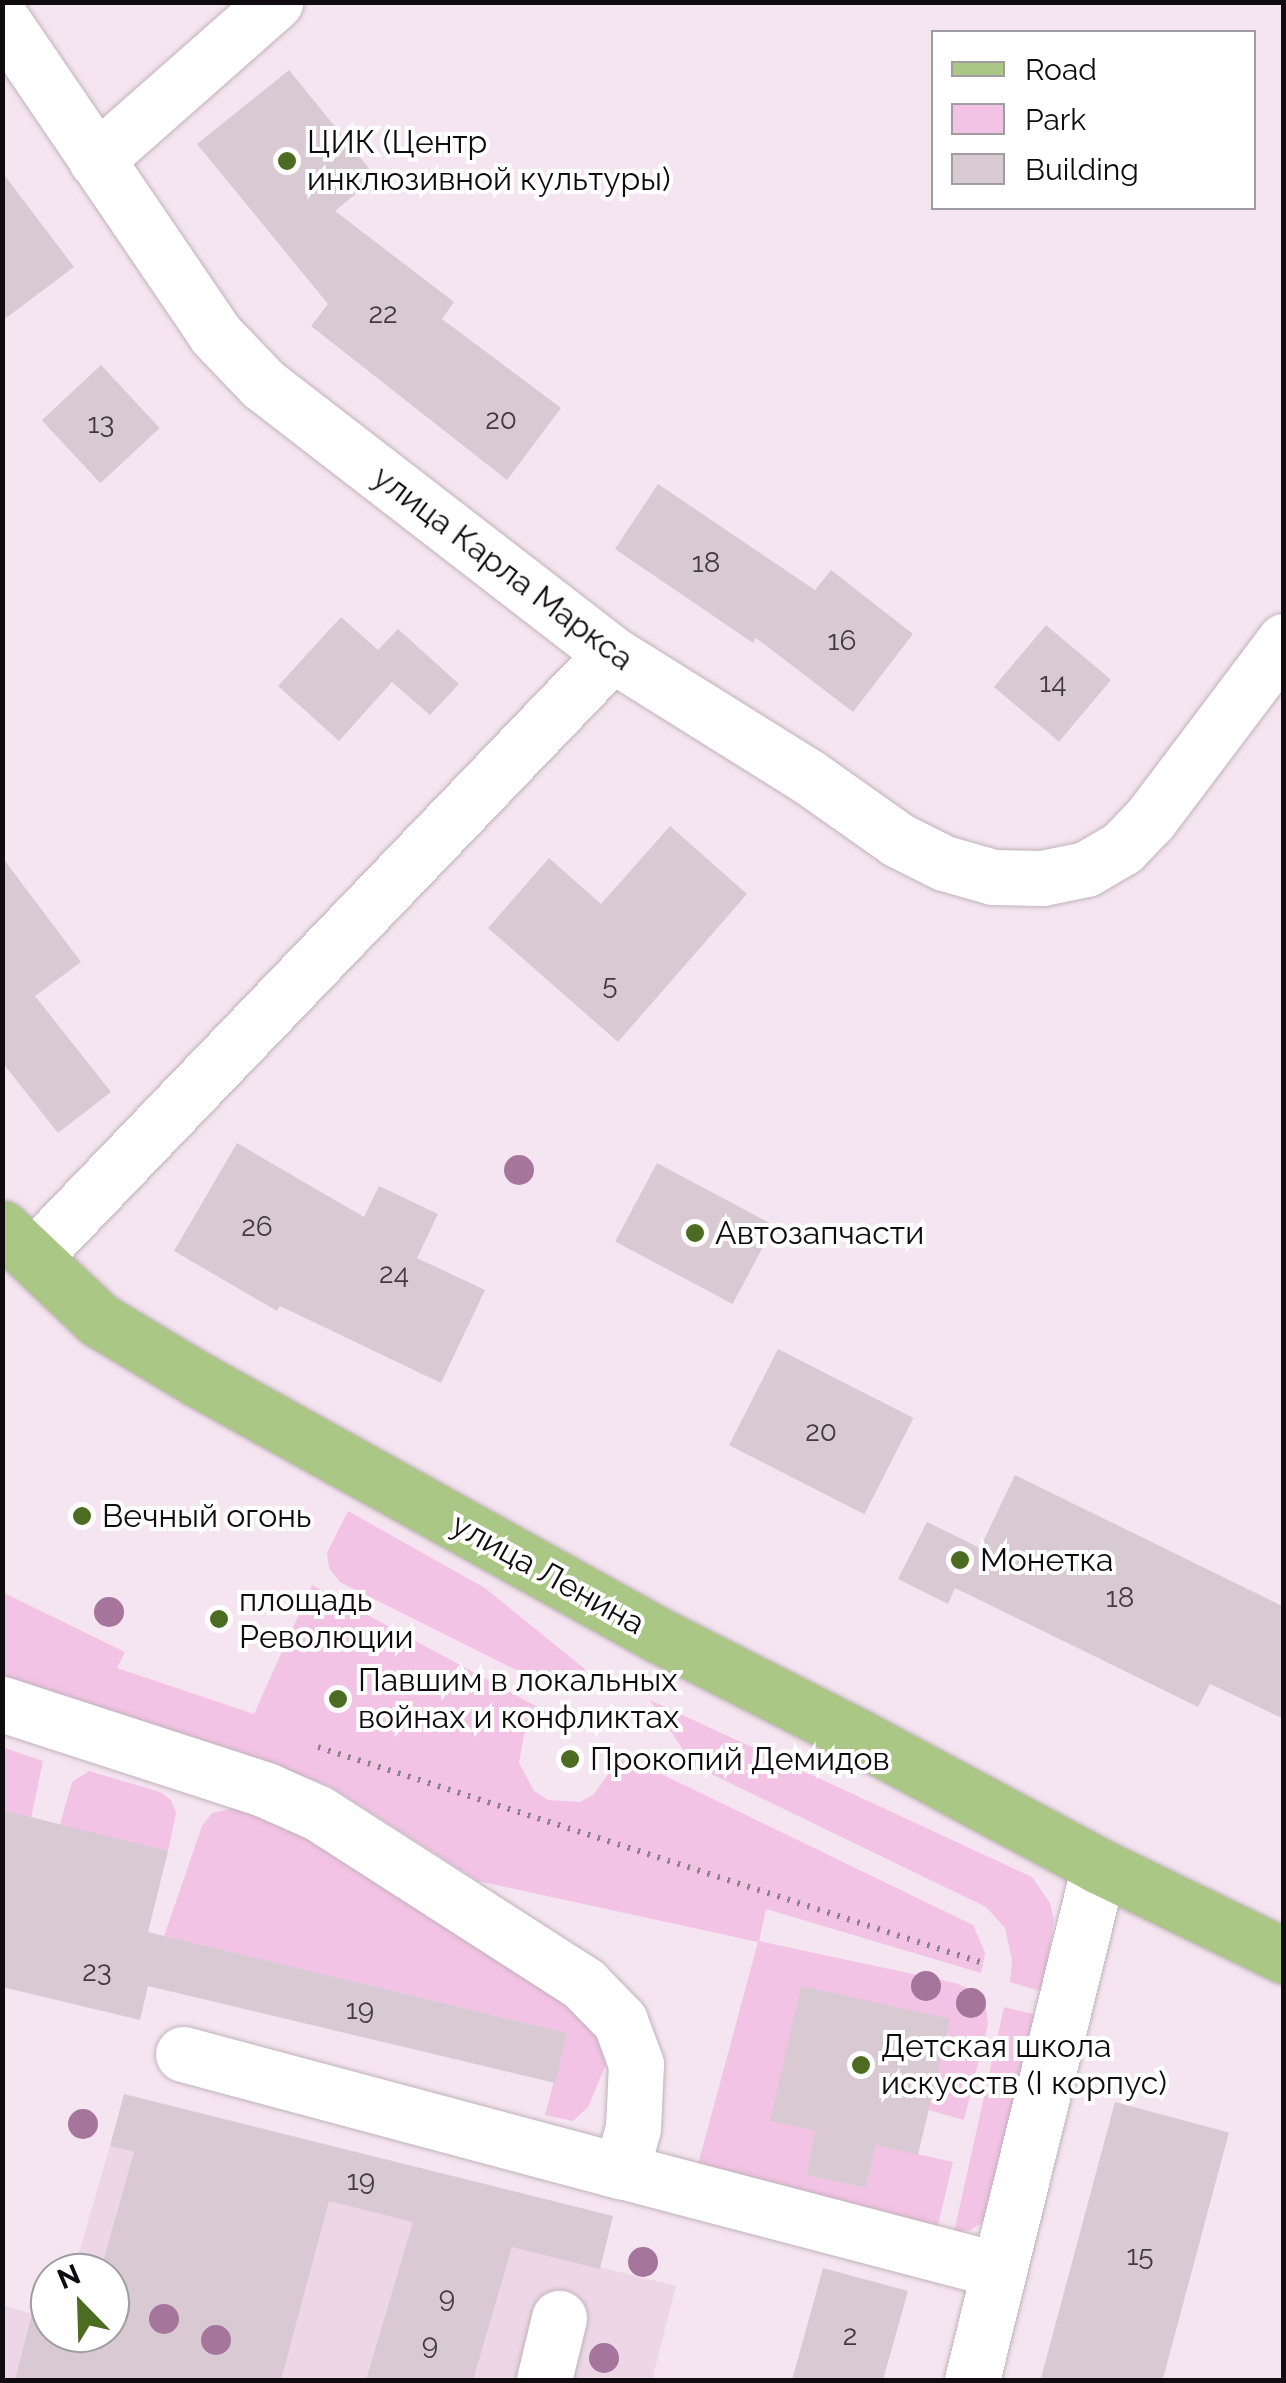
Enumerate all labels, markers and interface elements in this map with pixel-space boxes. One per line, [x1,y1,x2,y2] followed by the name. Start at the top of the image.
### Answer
[931,30,1256,210] legend
[1025,52,1097,87] text: Road
[1025,102,1086,137] text: Park
[307,124,671,199] place label: ЦИК (Центр инклюзивной культуры)
[276,150,298,172] marker: ЦИК (Центр инклюзивной культуры)
[1025,152,1139,187] text: Building
[368,297,398,331] house number: 22
[485,403,517,437] house number: 20
[88,407,114,441] house number: 13
[365,458,641,678] street label: улица Карла Маркса
[692,546,720,580] house number: 18
[828,624,856,658] house number: 16
[1039,666,1067,700] house number: 14
[602,968,618,1002] house number: 5
[241,1210,273,1244] house number: 26
[715,1214,924,1252] place label: Автозапчасти
[684,1222,706,1244] marker: Автозапчасти
[379,1257,409,1291] house number: 24
[805,1415,837,1449] house number: 20
[102,1497,311,1535] place label: Вечный огонь
[71,1505,93,1527] marker: Вечный огонь
[445,1505,651,1643] street label: улица Ленина
[980,1541,1114,1579] place label: Монетка
[949,1549,971,1571] marker: Монетка
[1106,1581,1134,1615] house number: 18
[239,1582,413,1657] place label: площадь Революции
[208,1608,230,1630] marker: площадь Революции
[358,1662,679,1737] place label: Павшим в локальных войнах и конфликтах
[327,1688,349,1710] marker: Павшим в локальных войнах и конфликтах
[590,1740,890,1778] place label: Прокопий Демидов
[559,1748,581,1770] marker: Прокопий Демидов
[82,1955,112,1989] house number: 23
[346,1993,374,2027] house number: 19
[881,2028,1167,2103] place label: Детская школа искусств (I корпус)
[850,2054,872,2076] marker: Детская школа искусств (I корпус)
[347,2164,375,2198] house number: 19
[1126,2239,1154,2273] house number: 15
[30,2253,130,2353] north arrow
[53,2257,85,2296] text: N
[439,2281,455,2315] house number: 9
[843,2319,857,2353] house number: 2
[422,2328,438,2362] house number: 9

